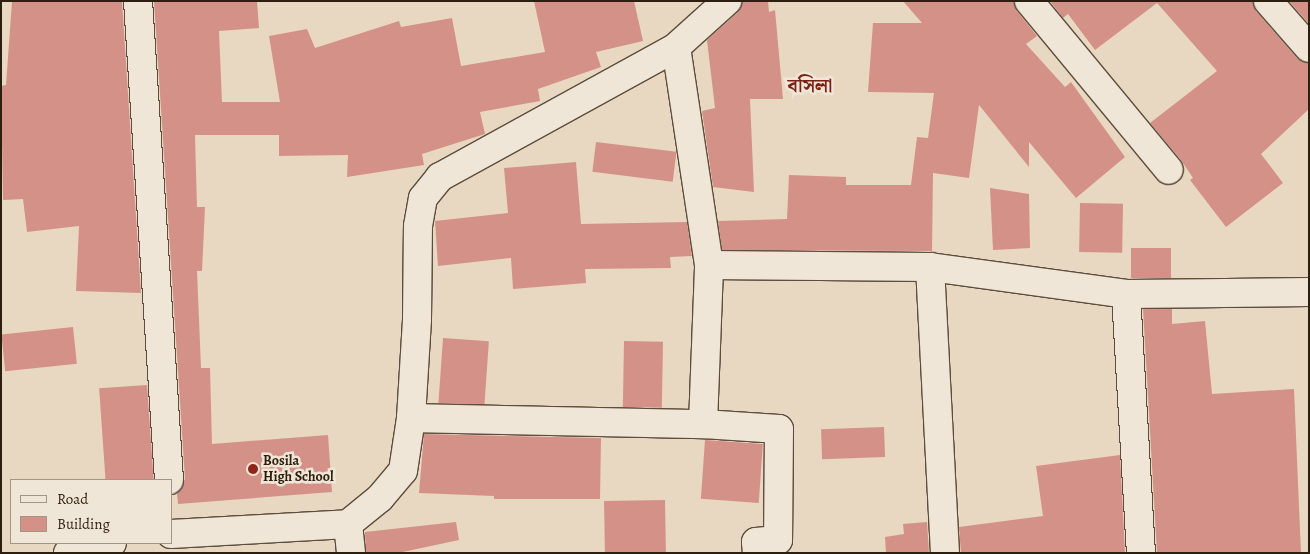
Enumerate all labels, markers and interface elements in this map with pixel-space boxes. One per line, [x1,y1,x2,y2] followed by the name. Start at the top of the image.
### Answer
[788,76,832,98] district label: বসিলা
[263,453,334,486] place label: Bosila High School
[247,463,259,475] marker: Bosila High School
[10,479,172,544] legend
[57,489,88,509] text: Road
[57,514,110,534] text: Building

